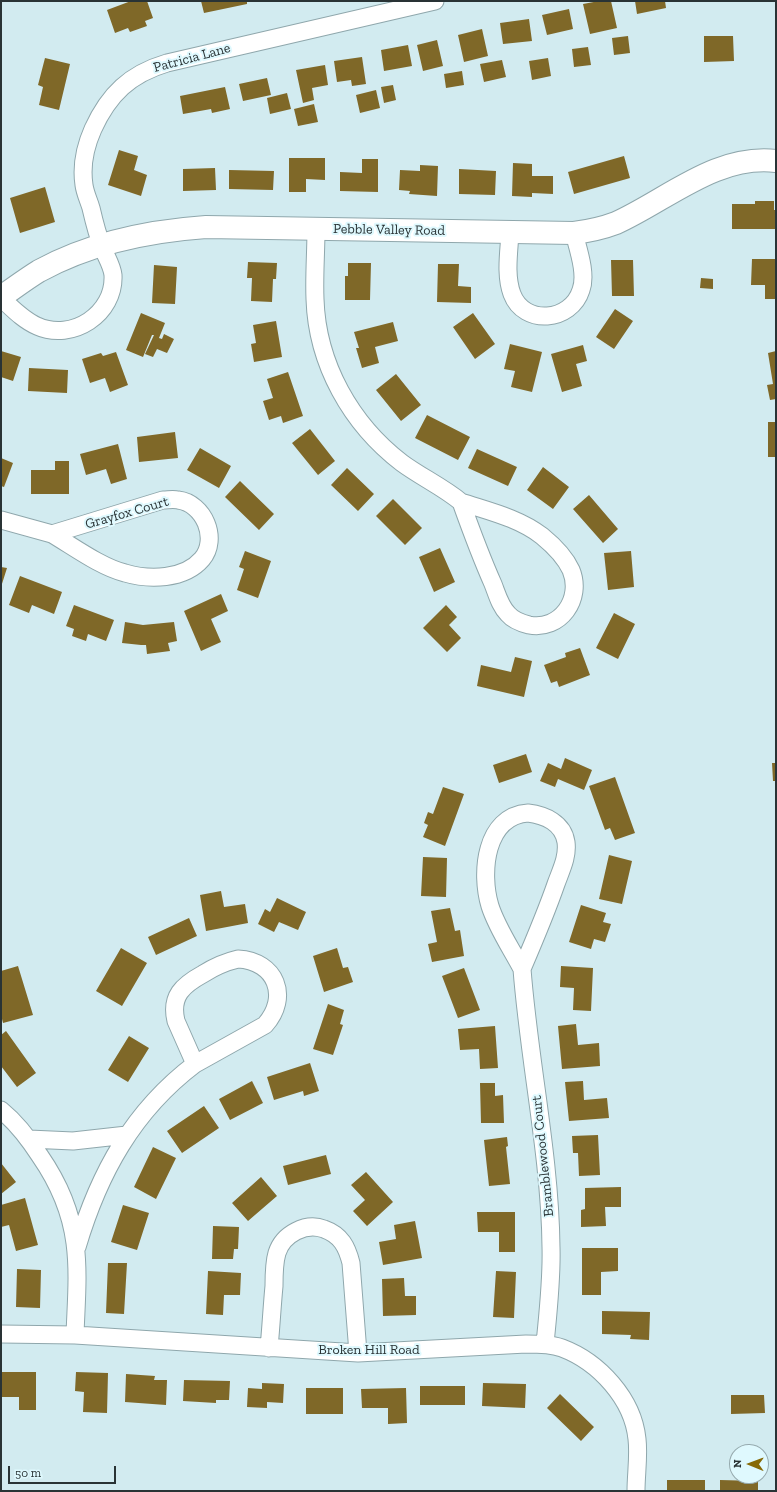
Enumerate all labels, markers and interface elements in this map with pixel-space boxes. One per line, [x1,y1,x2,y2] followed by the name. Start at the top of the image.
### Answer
[152,40,232,76] street label: Patricia Lane
[333,221,445,239] street label: Pebble Valley Road
[83,493,171,533] street label: Grayfox Court
[528,1095,558,1217] street label: Bramblewood Court
[318,1342,420,1358] street label: Broken Hill Road
[729,1444,769,1484] north arrow
[10,1458,118,1484] scale bar
[731,1459,744,1468] text: N
[15,1466,41,1480] text: 50 m

